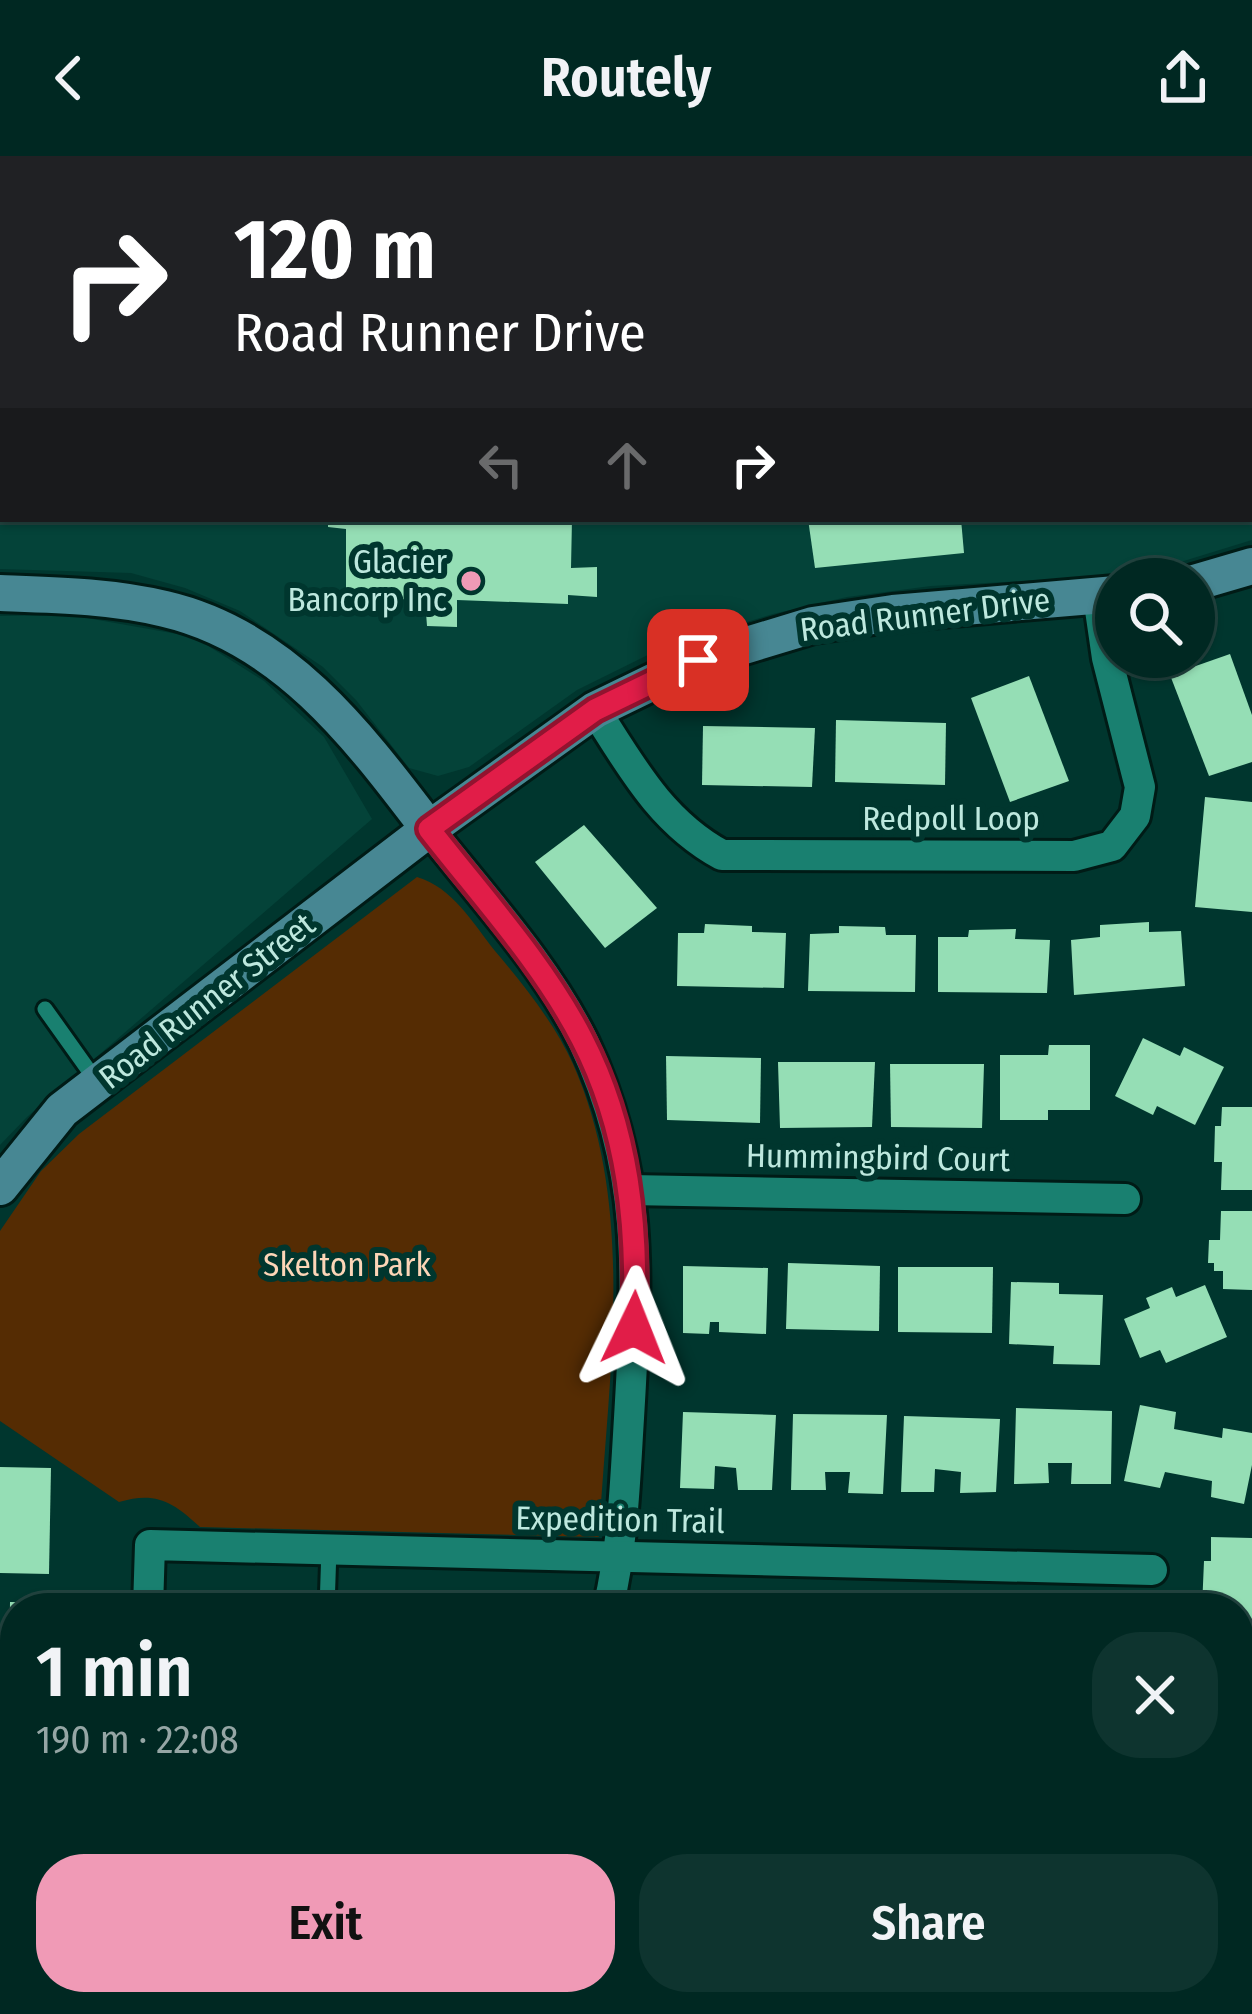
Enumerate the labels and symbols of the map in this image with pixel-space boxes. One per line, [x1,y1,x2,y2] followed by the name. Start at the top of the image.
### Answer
[288,542,447,620] place label: Glacier Bancorp Inc
[458,568,484,594] marker: Glacier Bancorp Inc
[798,580,1052,650] street label: Road Runner Drive
[647,609,749,711] pin
[862,799,1040,839] street label: Redpoll Loop
[91,904,323,1098] street label: Road Runner Street
[746,1136,1011,1180] street label: Hummingbird Court
[263,1245,432,1285] park label: Skelton Park
[571,1265,697,1391] position arrow
[515,1498,725,1542] street label: Expedition Trail

